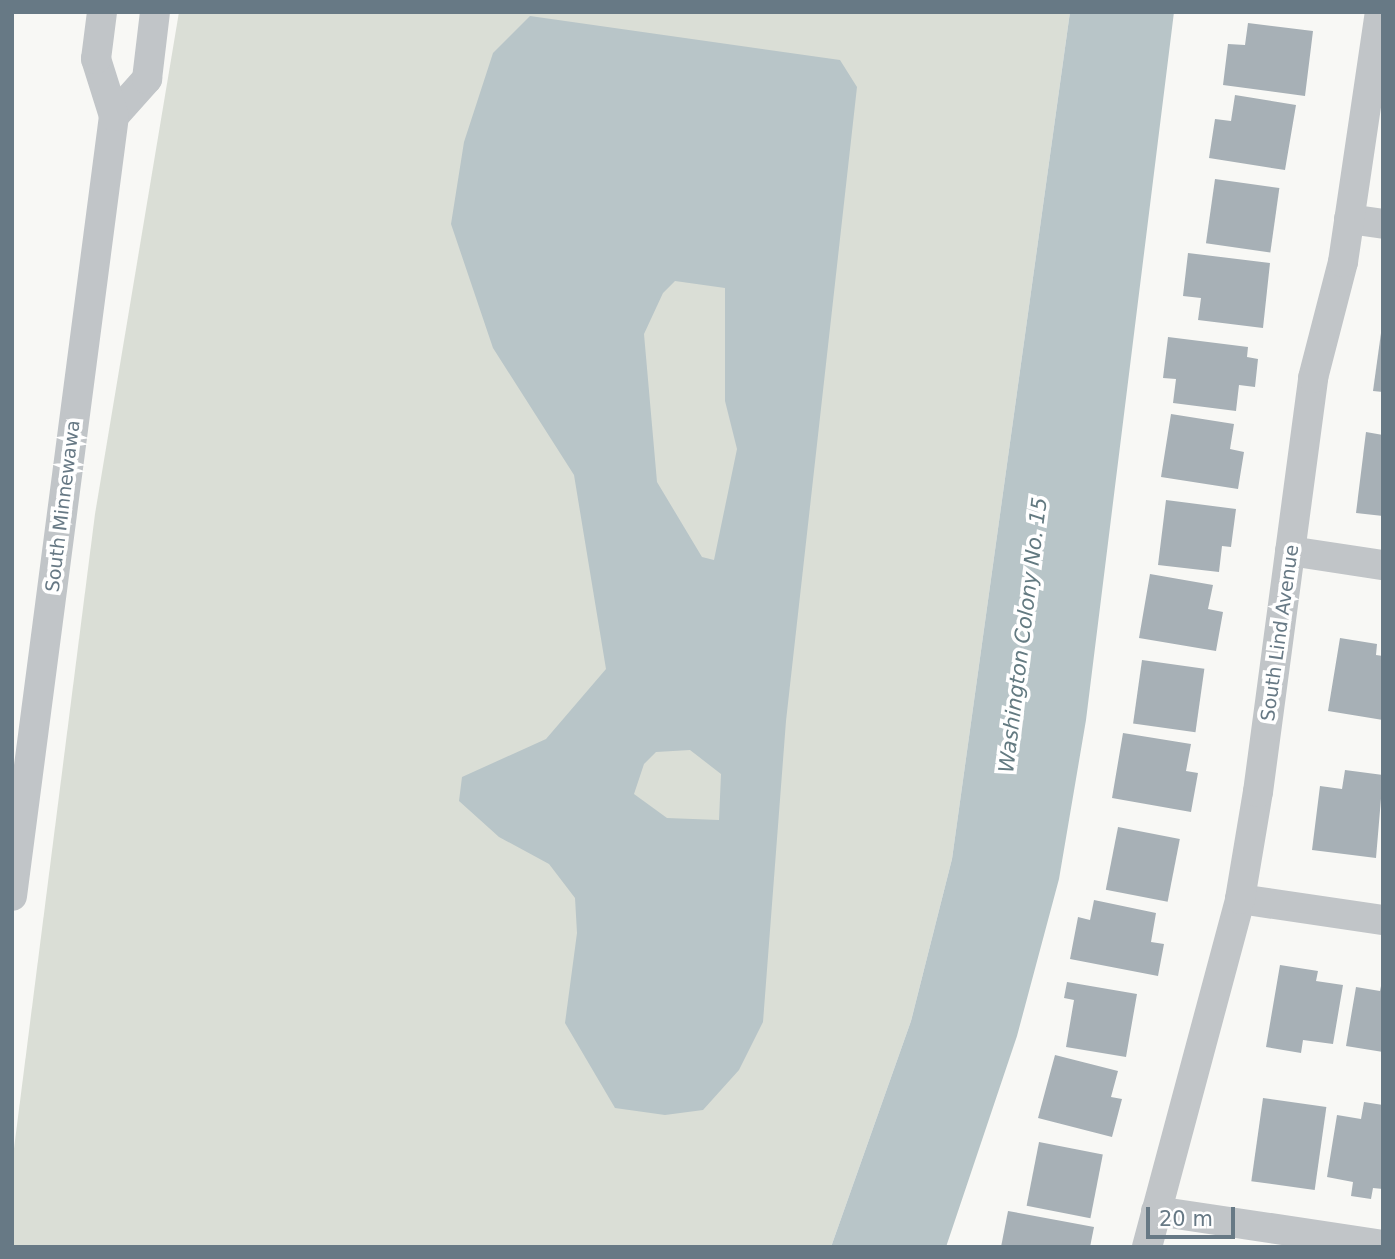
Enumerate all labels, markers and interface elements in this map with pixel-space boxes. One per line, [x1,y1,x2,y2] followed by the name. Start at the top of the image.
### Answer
[41,419,85,593] street label: South Minnewawa
[994,496,1052,774] water label: Washington Colony No. 15
[1256,543,1304,723] street label: South Lind Avenue
[1150,1192,1239,1236] scale bar
[1159,1207,1213,1231] text: 20 m

